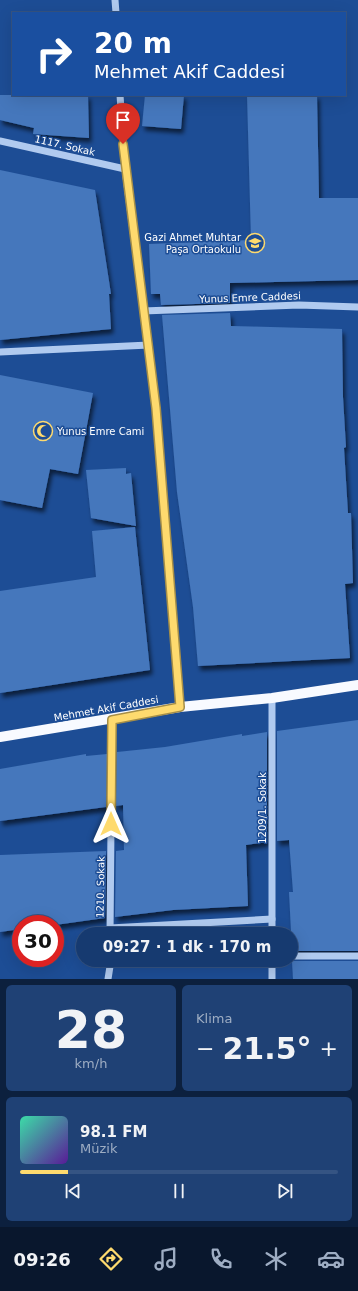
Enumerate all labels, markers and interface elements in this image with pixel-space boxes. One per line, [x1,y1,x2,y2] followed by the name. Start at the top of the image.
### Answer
[94,27,172,60] text: 20 m
[28,28,80,80] icon: right
[94,61,285,82] text: Mehmet Akif Caddesi
[106,103,140,144] pin
[112,109,134,131] icon: arrive
[34,133,96,158] street label: 1117. Sokak
[144,232,242,255] place label: Gazi Ahmet Muhtar Paşa Ortaokulu
[244,232,266,254] school or university icon: Gazi Ahmet Muhtar Paşa Ortaokulu
[198,290,301,305] street label: Yunus Emre Caddesi
[32,420,54,442] mosque icon: Yunus Emre Cami
[56,426,144,437] place label: Yunus Emre Cami
[53,694,159,723] street label: Mehmet Akif Caddesi
[257,772,268,844] street label: 1209/1. Sokak
[90,803,132,845] position arrow
[94,856,107,918] street label: 1210. Sokak
[12,915,64,967] speed limit sign: 30
[103,938,271,956] text: 09:27 · 1 dk · 170 m
[55,1000,127,1060] text: 28
[196,1011,232,1026] text: Klima
[222,1031,312,1066] text: 21.5°
[196,1036,214,1061] text: −
[320,1036,338,1061] text: +
[75,1056,107,1071] text: km/h
[80,1123,147,1141] text: 98.1 FM
[80,1141,117,1156] text: Müzik
[62,1180,84,1202] icon: previous
[168,1180,190,1202] icon: pause
[274,1180,296,1202] icon: next
[97,1245,125,1273] icon: directions
[152,1245,180,1273] icon: music
[207,1245,235,1273] icon: phone
[262,1245,290,1273] icon: climate
[317,1245,345,1273] icon: car
[13,1249,71,1270] text: 09:26

